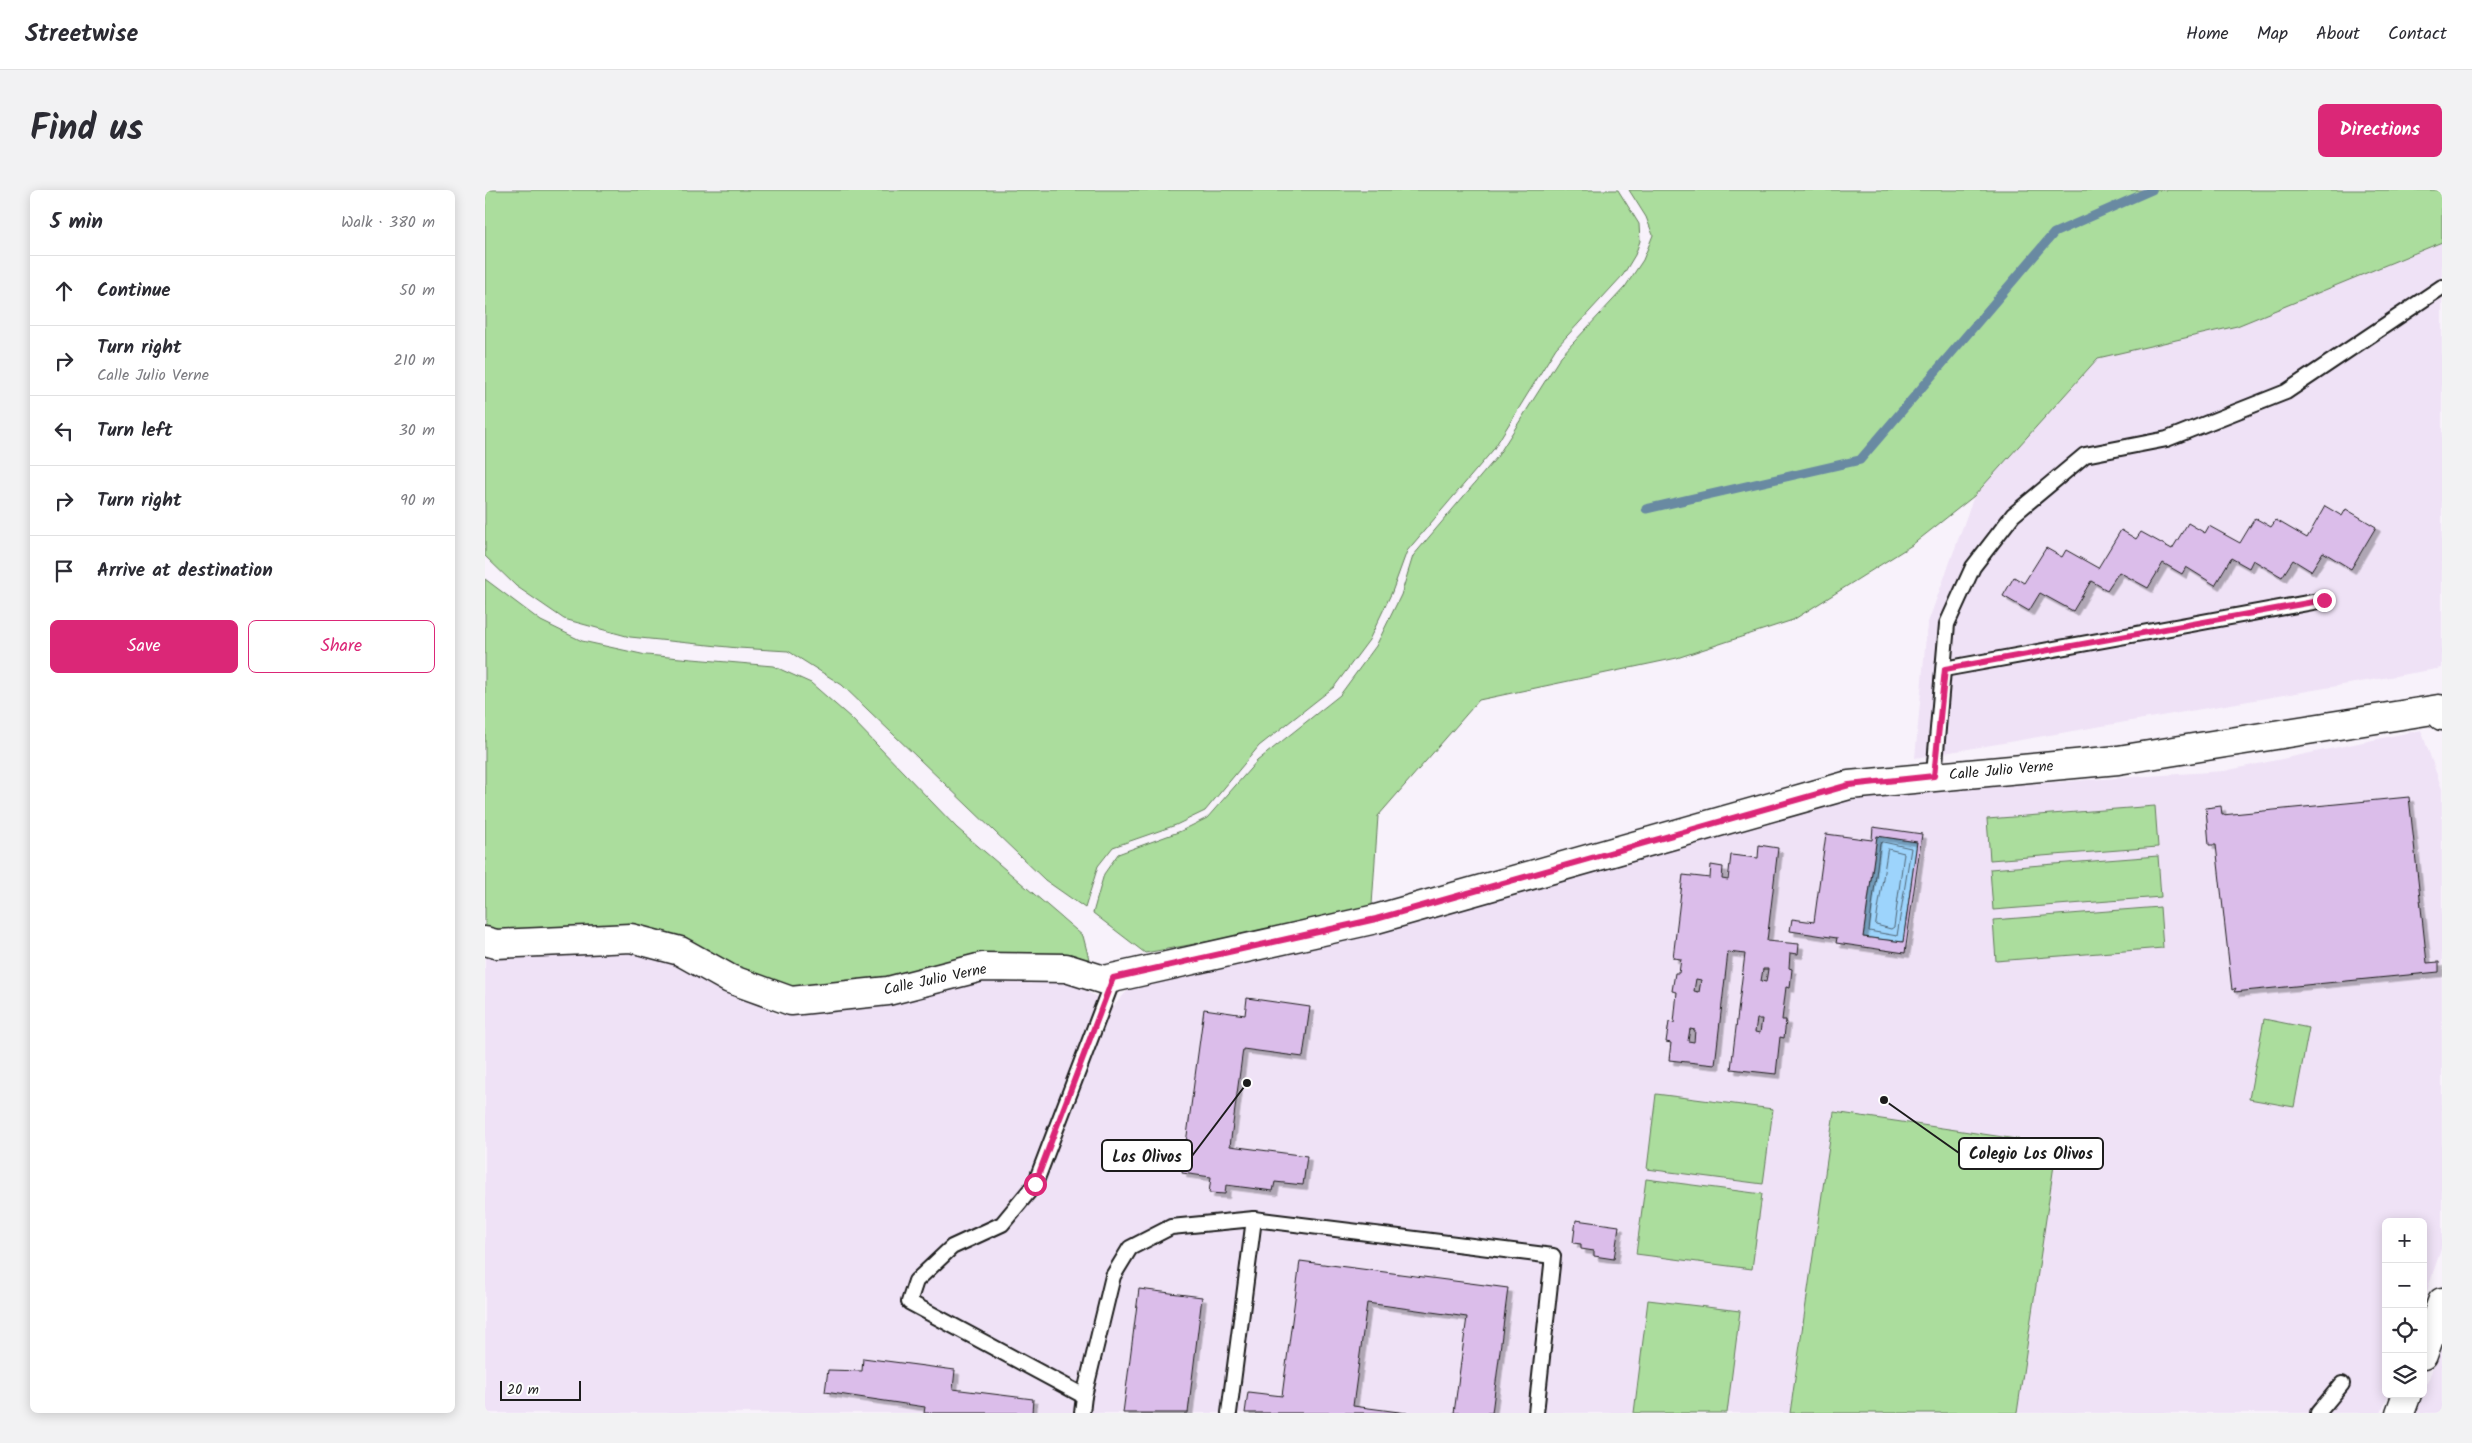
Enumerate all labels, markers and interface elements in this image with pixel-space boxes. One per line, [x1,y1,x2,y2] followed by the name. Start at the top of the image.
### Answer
[25,15,138,54] text: Streetwise
[2186,20,2229,49] text: Home
[2257,20,2288,49] text: Map
[2316,20,2360,49] text: About
[2388,20,2447,49] text: Contact
[30,102,143,158] text: Find us
[2318,104,2442,157] button: Directions
[50,206,103,239] text: 5 min
[341,210,435,235] text: Walk · 380 m
[97,276,170,306] text: Continue
[50,277,78,305] icon: ahead
[399,278,435,303] text: 50 m
[97,333,182,363] text: Turn right
[50,347,78,375] icon: right
[394,348,435,373] text: 210 m
[97,363,209,388] text: Calle Julio Verne
[97,416,172,446] text: Turn left
[50,417,78,445] icon: left
[399,418,435,443] text: 30 m
[97,486,182,516] text: Turn right
[50,487,78,515] icon: right
[400,488,435,513] text: 90 m
[97,556,273,586] text: Arrive at destination
[50,557,78,585] icon: arrive
[2313,589,2336,612] route end
[50,620,238,673] button: Save
[248,620,435,673] button: Share
[1948,754,2055,788] street label: Calle Julio Verne
[881,957,989,1003] street label: Calle Julio Verne
[1959,1138,2103,1169] callout: Colegio Los Olivos
[1102,1140,1192,1171] callout: Los Olivos
[1969,1142,2094,1167] text: Colegio Los Olivos
[1112,1145,1182,1170] text: Los Olivos
[1024,1173,1047,1196] route start
[2382,1218,2427,1398] map controls
[2382,1218,2427,1263] button: +
[2382,1263,2427,1308] button: −
[2382,1308,2427,1353] button: locate
[2382,1353,2427,1398] button: layers
[500,1378,581,1401] scale bar
[507,1379,539,1401] text: 20 m

